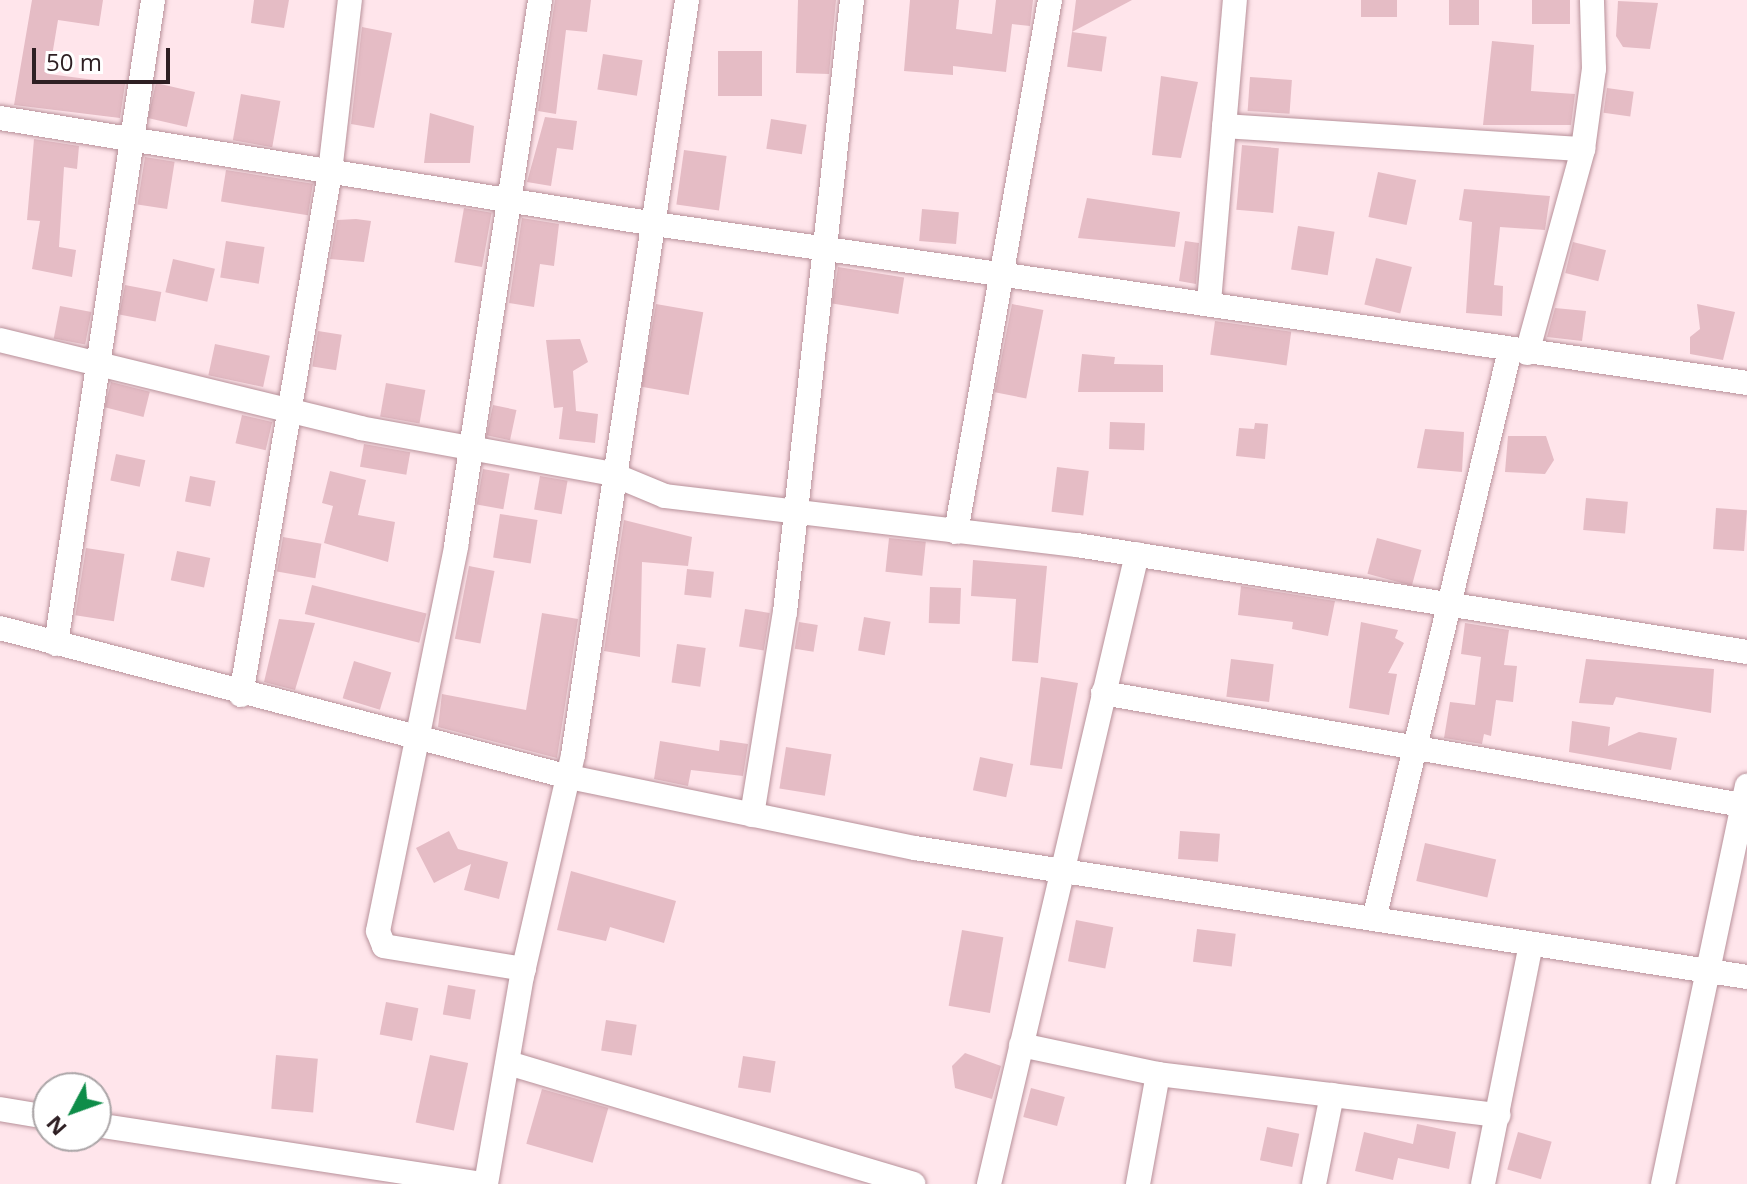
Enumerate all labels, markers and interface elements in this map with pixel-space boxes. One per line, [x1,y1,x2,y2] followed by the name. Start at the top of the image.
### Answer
[36,32,174,82] scale bar
[46,45,102,78] text: 50 m
[32,1072,112,1152] north arrow
[38,1110,73,1143] text: N

